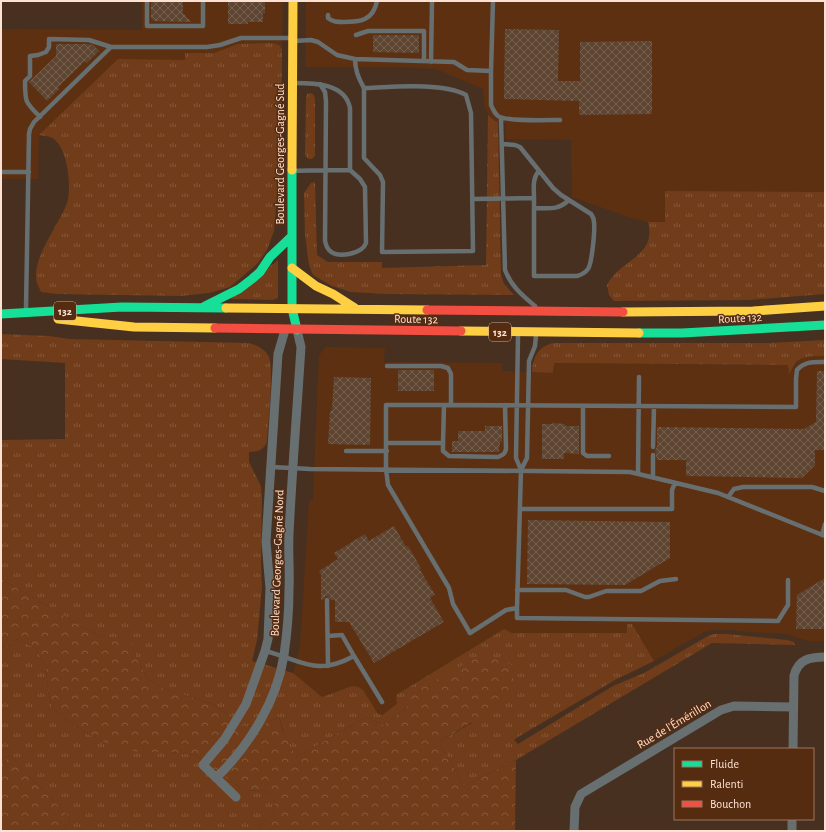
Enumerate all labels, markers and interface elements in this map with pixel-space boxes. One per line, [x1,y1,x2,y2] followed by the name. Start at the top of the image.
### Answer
[274,83,286,225] street label: Boulevard Georges-Gagné Sud
[54,302,76,320] road number: 132
[718,311,763,325] street label: Route 132
[394,313,439,325] street label: Route 132
[489,323,511,341] road number: 132
[268,489,286,637] street label: Boulevard Georges-Gagné Nord
[634,696,713,751] street label: Rue de l'Émérillon
[674,748,814,820] legend
[710,758,739,770] text: Fluide
[710,778,743,790] text: Ralenti
[710,798,751,810] text: Bouchon

